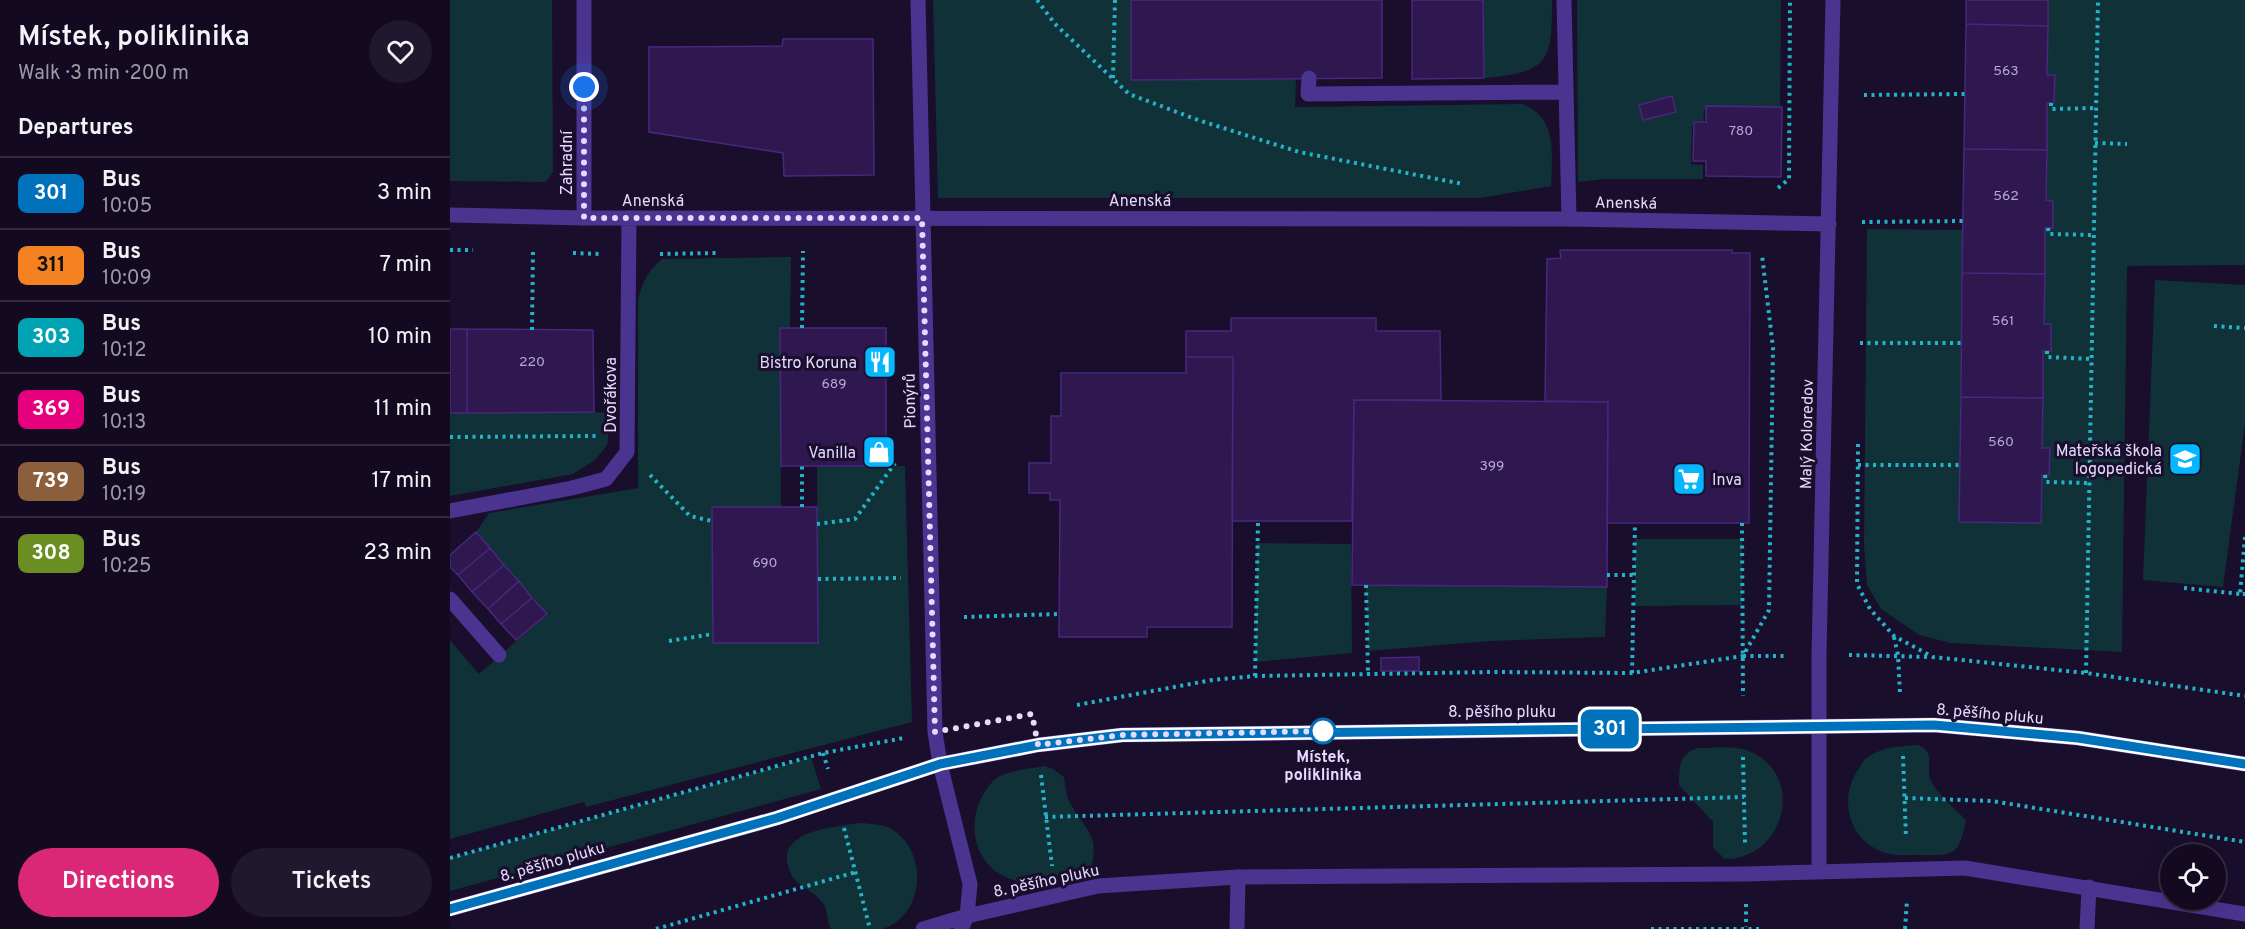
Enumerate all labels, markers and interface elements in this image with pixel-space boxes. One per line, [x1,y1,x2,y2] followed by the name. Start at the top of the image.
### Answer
[18,20,250,56] text: Místek, poliklinika
[369,20,432,83] button: heart
[18,61,189,87] text: Walk · 3 min · 200 m
[1993,63,2019,80] house number: 563
[569,72,599,102] your location
[18,115,134,142] text: Departures
[1729,123,1753,140] house number: 780
[558,129,578,195] street label: Zahradní
[102,167,141,194] text: Bus
[34,180,68,207] text: 301
[377,180,432,207] text: 3 min
[1993,188,2019,205] house number: 562
[622,192,684,212] street label: Anenská
[1109,192,1171,212] street label: Anenská
[1595,193,1657,215] street label: Anenská
[102,194,152,220] text: 10:05
[102,239,141,266] text: Bus
[36,252,66,279] text: 311
[380,252,432,279] text: 7 min
[102,266,152,292] text: 10:09
[102,311,141,338] text: Bus
[1992,313,2014,330] house number: 561
[32,324,70,351] text: 303
[368,324,432,351] text: 10 min
[102,338,147,364] text: 10:12
[862,344,898,380] restaurant icon: Bistro Koruna
[519,354,545,371] house number: 220
[759,354,857,374] place label: Bistro Koruna
[602,357,622,433] street label: Dvořákova
[901,373,921,429] street label: Pionýrů
[822,376,847,393] house number: 689
[1797,379,1819,489] street label: Malý Koloredov
[102,383,141,410] text: Bus
[32,396,70,423] text: 369
[374,396,432,423] text: 11 min
[102,410,146,436] text: 10:13
[861,434,897,470] shop icon: Vanilla
[1988,434,2014,451] house number: 560
[2167,441,2203,477] school or university icon: Mateřská škola logopedická
[2056,442,2162,480] place label: Mateřská škola logopedická
[808,444,856,464] place label: Vanilla
[102,455,141,482] text: Bus
[1480,458,1504,475] house number: 399
[1671,461,1707,497] supermarket icon: Inva
[33,468,69,495] text: 739
[372,468,432,495] text: 17 min
[1712,471,1742,491] place label: Inva
[102,482,146,508] text: 10:19
[102,527,141,554] text: Bus
[31,540,71,567] text: 308
[364,540,432,567] text: 23 min
[102,554,151,580] text: 10:25
[752,555,778,572] house number: 690
[1935,700,2044,730] street label: 8. pěšího pluku
[1448,703,1556,723] street label: 8. pěšího pluku
[1576,710,1644,748] line badge: 301
[1593,716,1627,743] text: 301
[1310,718,1336,744] marker: Místek, poliklinika
[1284,748,1362,786] place label: Místek, poliklinika
[498,838,607,887] street label: 8. pěšího pluku
[2160,844,2226,910] map controls
[2160,844,2226,910] button: locate
[18,848,219,917] button: Directions
[231,848,432,917] button: Tickets
[992,861,1101,903] street label: 8. pěšího pluku

